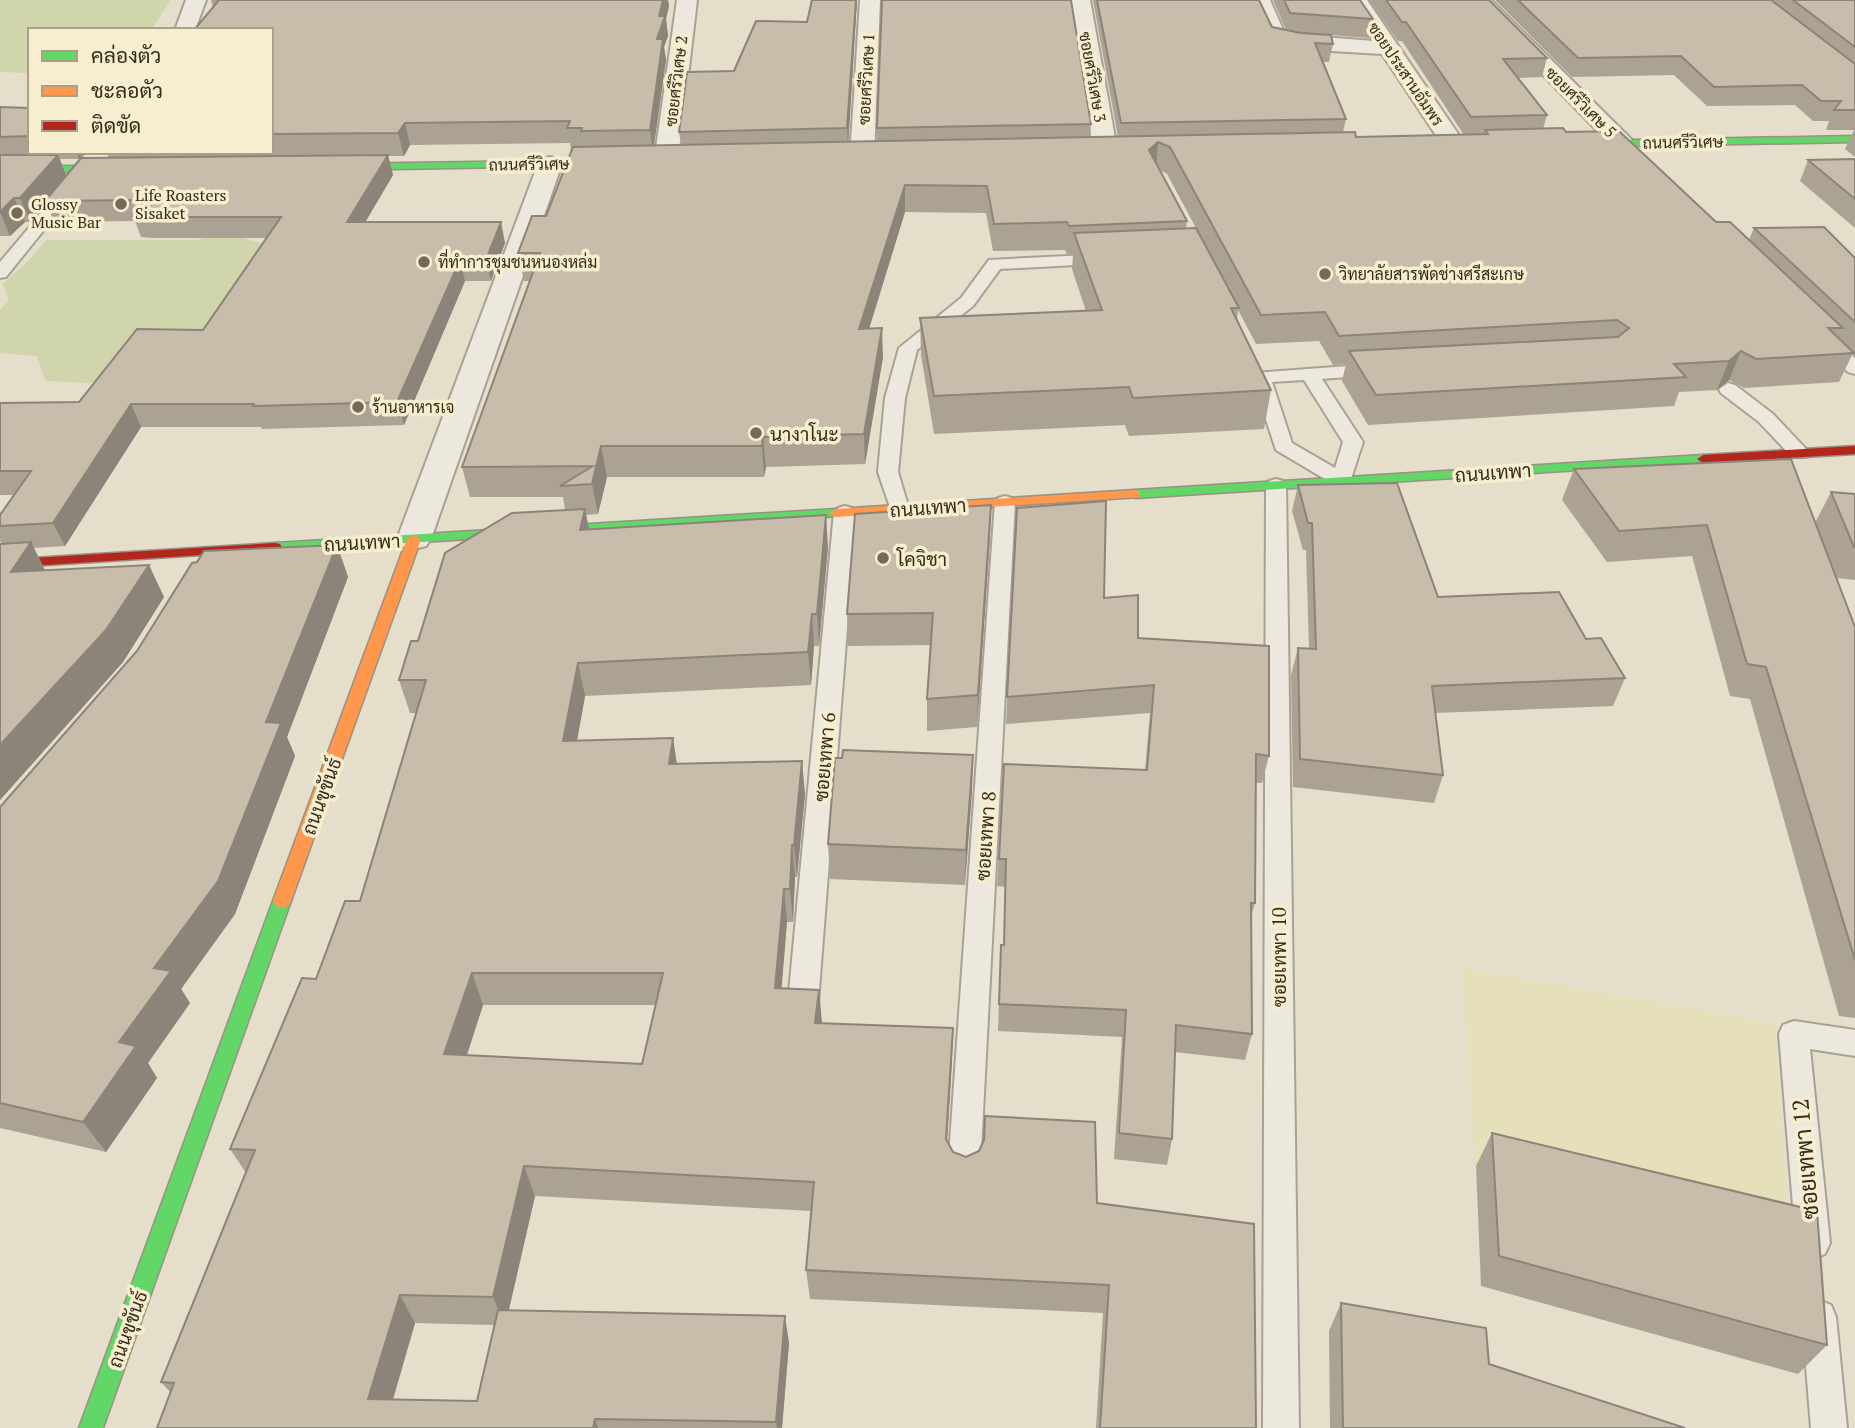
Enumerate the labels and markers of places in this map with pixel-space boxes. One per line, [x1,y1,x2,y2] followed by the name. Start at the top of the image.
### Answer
[135,184,227,224] place label: Life Roasters Sisaket
[31,193,102,233] place label: Glossy Music Bar
[113,196,129,212] marker: Life Roasters Sisaket
[9,205,25,221] marker: Glossy Music Bar
[438,248,597,274] place label: ที่ทำการชุมชนหนองหล่ม
[416,254,432,270] marker: ที่ทำการชุมชนหนองหล่ม
[1338,263,1524,285] place label: วิทยาลัยสารพัดช่างศรีสะเกษ
[1317,266,1333,282] marker: วิทยาลัยสารพัดช่างศรีสะเกษ
[372,396,454,418] place label: ร้านอาหารเจ
[350,399,366,415] marker: ร้านอาหารเจ
[770,421,839,446] place label: นางาโนะ
[748,425,764,441] marker: นางาโนะ
[896,546,947,571] place label: โคจิชา
[875,550,891,566] marker: โคจิชา

